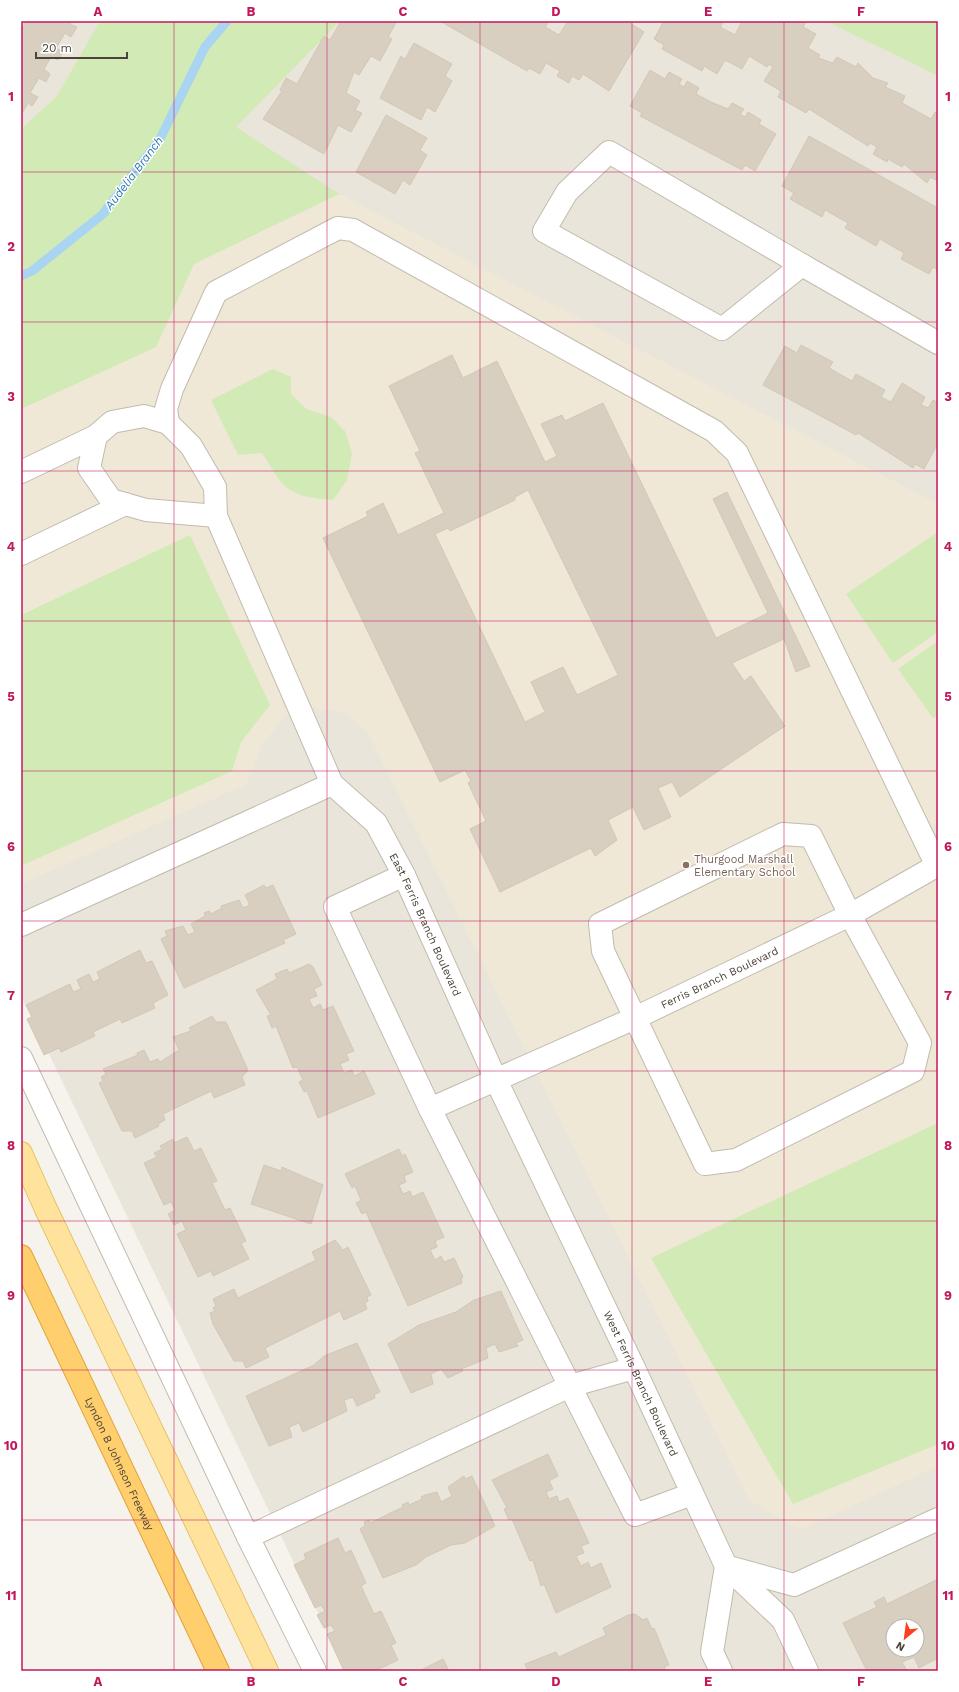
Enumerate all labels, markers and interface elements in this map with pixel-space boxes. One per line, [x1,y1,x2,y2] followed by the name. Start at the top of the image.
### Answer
[94,4,103,19] text: A
[247,4,256,19] text: B
[399,4,408,19] text: C
[551,4,561,19] text: D
[704,4,712,19] text: E
[857,4,865,19] text: F
[36,34,127,60] scale bar
[42,41,72,55] text: 20 m
[8,89,14,104] text: 1
[945,89,951,104] text: 1
[101,134,166,213] water label: Audelia Branch
[7,239,15,254] text: 2
[944,239,952,254] text: 2
[7,389,15,404] text: 3
[944,389,952,404] text: 3
[7,539,16,554] text: 4
[944,539,953,554] text: 4
[7,689,15,704] text: 5
[944,689,952,704] text: 5
[7,839,15,854] text: 6
[944,839,952,854] text: 6
[386,851,464,998] street label: East Ferris Branch Boulevard
[694,853,796,879] place label: Thurgood Marshall Elementary School
[681,860,691,870] marker: Thurgood Marshall Elementary School
[659,944,780,1012] street label: Ferris Branch Boulevard
[7,988,15,1003] text: 7
[944,988,952,1003] text: 7
[7,1138,15,1153] text: 8
[944,1138,952,1153] text: 8
[7,1288,15,1303] text: 9
[944,1288,952,1303] text: 9
[601,1309,680,1459] street label: West Ferris Branch Boulevard
[82,1395,157,1533] street label: Lyndon B Johnson Freeway
[4,1438,18,1453] text: 10
[941,1438,955,1453] text: 10
[5,1588,17,1603] text: 11
[942,1588,954,1603] text: 11
[885,1618,925,1658] north arrow
[894,1639,907,1654] text: N
[94,1674,103,1689] text: A
[247,1674,256,1689] text: B
[399,1674,408,1689] text: C
[551,1674,561,1689] text: D
[704,1674,712,1689] text: E
[857,1674,865,1689] text: F

